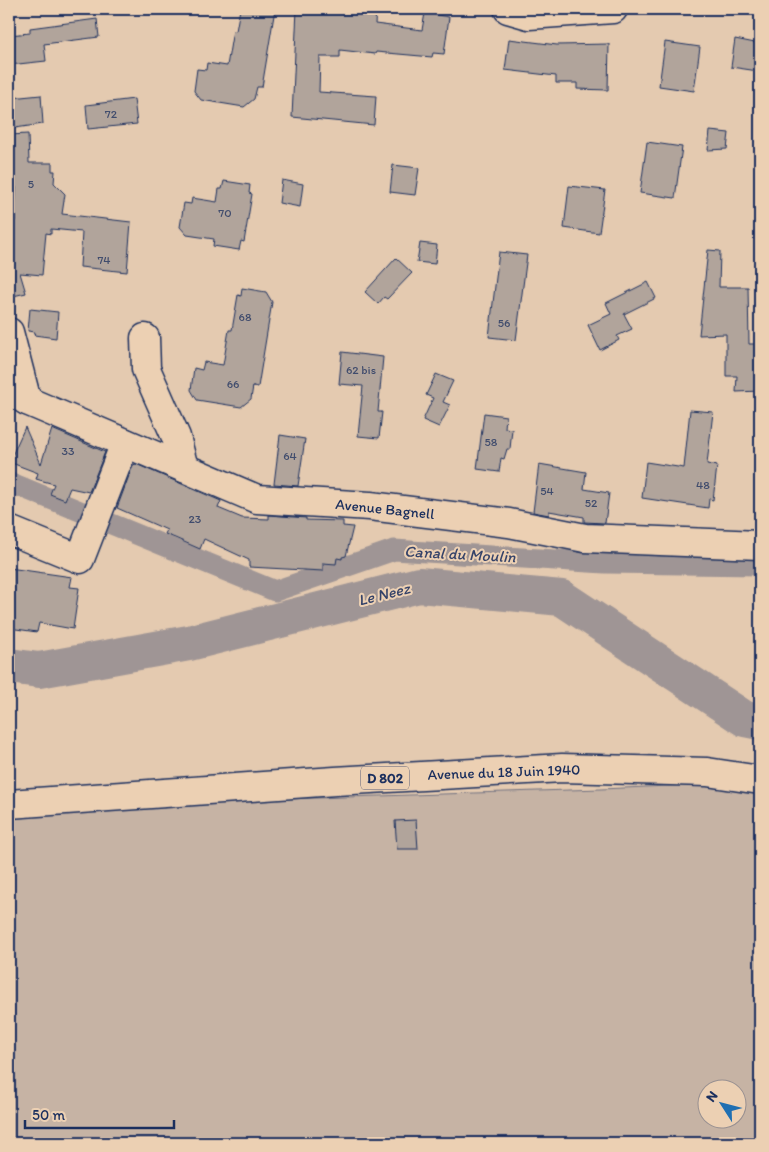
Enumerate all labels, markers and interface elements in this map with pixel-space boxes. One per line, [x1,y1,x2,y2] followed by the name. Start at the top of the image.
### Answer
[105,107,118,121] house number: 72
[28,177,34,191] house number: 5
[218,206,232,220] house number: 70
[97,253,111,267] house number: 74
[239,310,252,324] house number: 68
[498,316,510,330] house number: 56
[346,363,376,377] house number: 62 bis
[227,377,239,391] house number: 66
[485,435,498,449] house number: 58
[61,444,75,458] house number: 33
[283,449,297,463] house number: 64
[696,478,710,492] house number: 48
[540,484,554,498] house number: 54
[335,495,436,523] street label: Avenue Bagnell
[585,496,598,510] house number: 52
[189,512,202,526] house number: 23
[404,542,517,566] water label: Canal du Moulin
[356,578,413,610] water label: Le Neez
[427,760,581,784] street label: Avenue du 18 Juin 1940
[361,766,409,790] road number: D 802
[696,1080,746,1130] north arrow
[702,1088,722,1105] text: N
[25,1097,174,1129] scale bar
[32,1106,65,1124] text: 50 m

